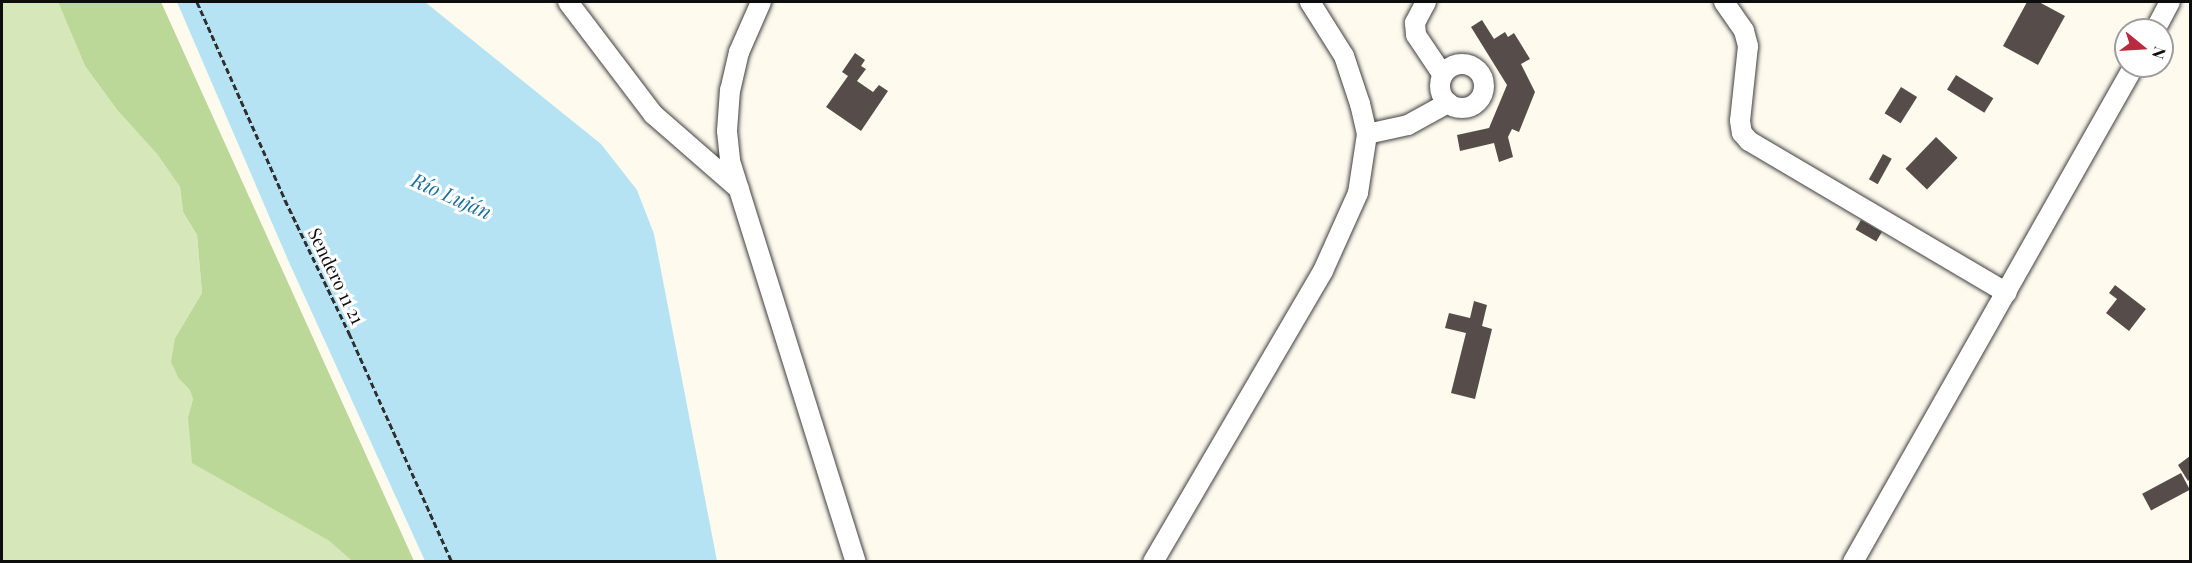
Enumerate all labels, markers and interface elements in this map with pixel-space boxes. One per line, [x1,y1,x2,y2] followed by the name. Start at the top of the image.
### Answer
[2114,18,2174,78] north arrow
[2148,44,2171,62] text: N
[408,167,496,223] water label: Río Luján
[303,224,369,328] street label: Sendero 11 21

